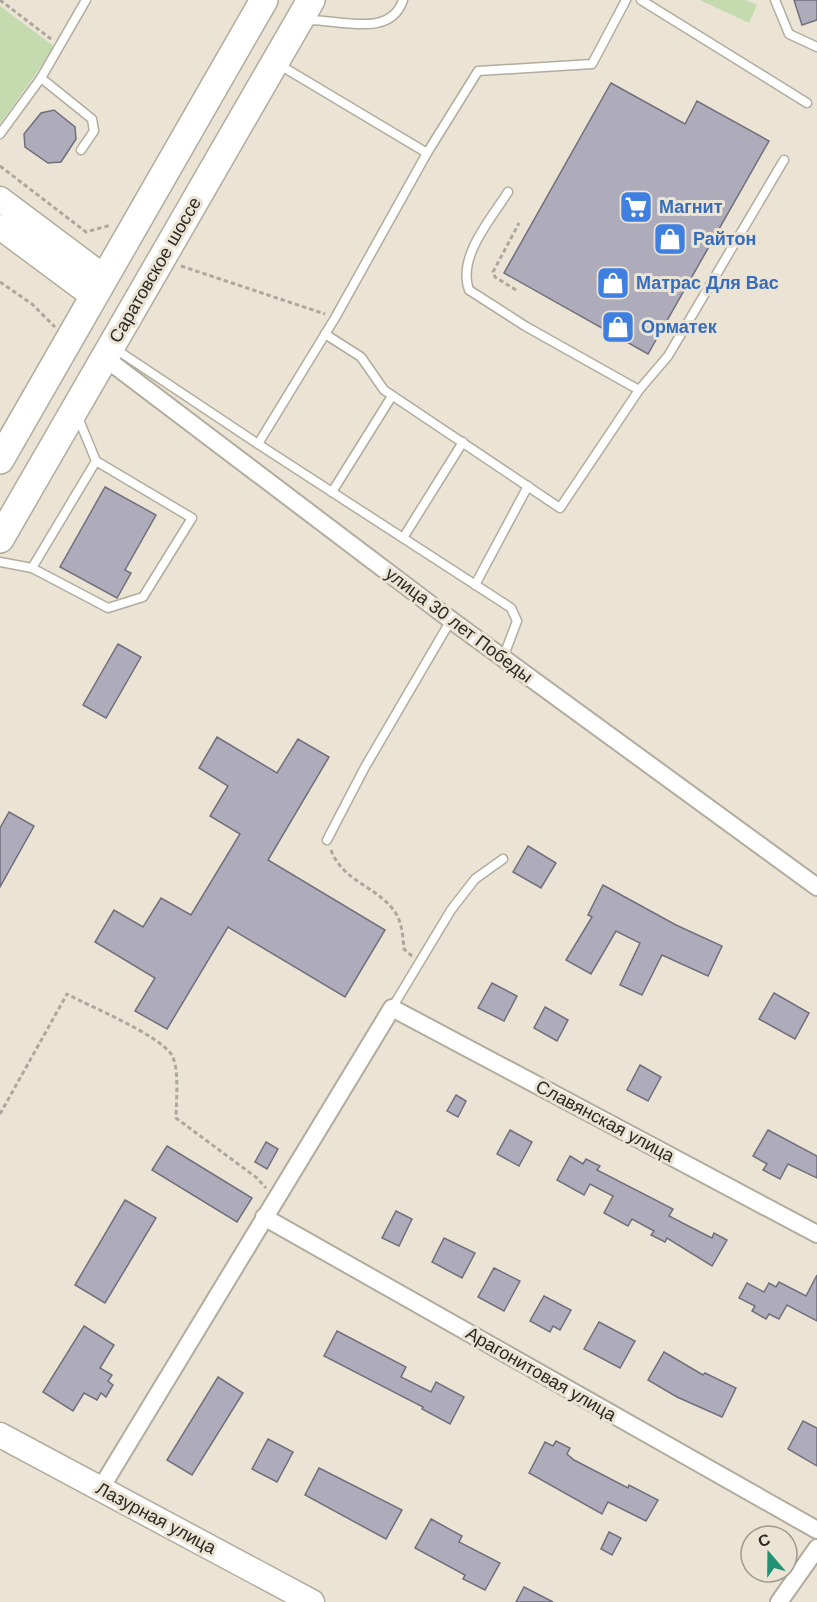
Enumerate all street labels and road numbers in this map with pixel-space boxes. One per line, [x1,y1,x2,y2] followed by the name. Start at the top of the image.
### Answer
[105,194,205,346] street label: Саратовское шоссе
[382,563,536,687] street label: улица 30 лет Победы
[532,1076,679,1166] street label: Славянская улица
[462,1323,620,1426] street label: Арагонитовая улица
[93,1478,220,1558] street label: Лазурная улица

